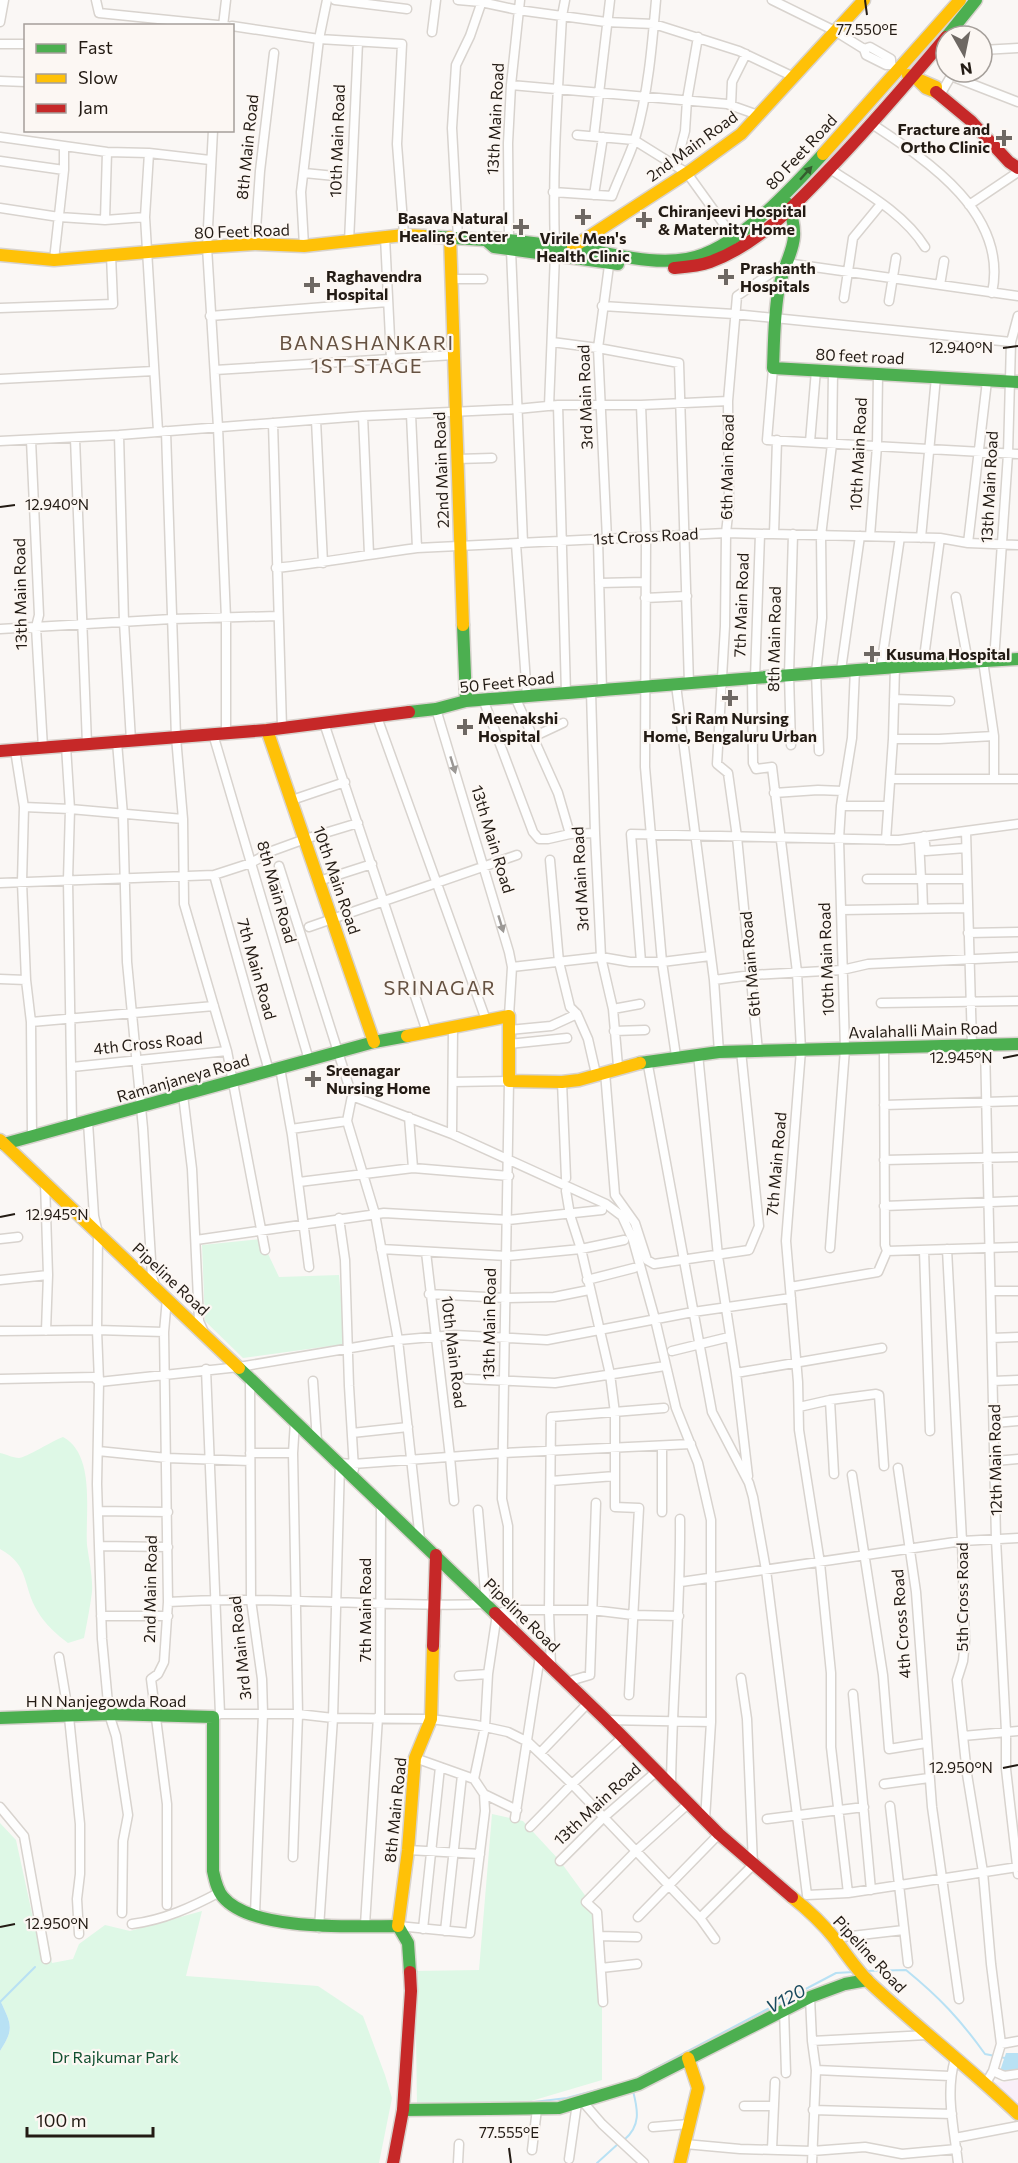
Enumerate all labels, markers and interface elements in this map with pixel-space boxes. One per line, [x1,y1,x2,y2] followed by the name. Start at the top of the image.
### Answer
[836,20,898,38] text: 77.550°E
[24,24,234,132] legend
[934,24,994,84] north arrow
[78,36,113,58] text: Fast
[959,59,974,80] text: N
[482,63,507,175] street label: 13th Main Road
[78,66,118,88] text: Slow
[325,84,348,198] street label: 10th Main Road
[232,93,261,201] street label: 8th Main Road
[78,96,108,118] text: Jam
[643,106,741,185] street label: 2nd Main Road
[761,110,840,193] street label: 80 Feet Road
[897,119,990,156] place label: Fracture and Ortho Clinic
[995,129,1013,147] marker: Fracture and Ortho Clinic
[798,166,812,180] one-way arrow
[658,201,806,238] place label: Chiranjeevi Hospital & Maternity Home
[398,208,508,245] place label: Basava Natural Healing Center
[574,208,592,226] marker: Virile Men's Health Clinic
[635,211,653,229] marker: Chiranjeevi Hospital & Maternity Home
[512,218,530,236] marker: Basava Natural Healing Center
[194,219,290,242] street label: 80 Feet Road
[536,228,630,265] place label: Virile Men's Health Clinic
[740,258,816,295] place label: Prashanth Hospitals
[326,266,422,303] place label: Raghavendra Hospital
[717,268,735,286] marker: Prashanth Hospitals
[303,276,321,294] marker: Raghavendra Hospital
[279,330,455,377] district label: BANASHANKARI 1ST STAGE
[929,338,993,356] text: 12.940°N
[573,344,596,450] street label: 3rd Main Road
[815,344,905,367] street label: 80 feet road
[845,397,870,511] street label: 10th Main Road
[429,411,452,529] street label: 22nd Main Road
[716,414,737,520] street label: 6th Main Road
[976,431,1001,543] street label: 13th Main Road
[25,495,89,513] text: 12.940°N
[593,523,699,548] street label: 1st Cross Road
[9,538,30,650] street label: 13th Main Road
[729,552,752,658] street label: 7th Main Road
[763,586,784,692] street label: 8th Main Road
[886,644,1010,663] place label: Kusuma Hospital
[863,645,881,663] marker: Kusuma Hospital
[459,667,555,696] street label: 50 Feet Road
[721,689,739,707] marker: Sri Ram Nursing Home, Bengaluru Urban
[478,708,558,745] place label: Meenakshi Hospital
[643,708,817,745] place label: Sri Ram Nursing Home, Bengaluru Urban
[456,718,474,736] marker: Meenakshi Hospital
[449,756,458,774] one-way arrow
[468,783,519,895] street label: 13th Main Road
[310,823,365,936] street label: 10th Main Road
[567,826,592,932] street label: 3rd Main Road
[254,838,301,945] street label: 8th Main Road
[814,902,837,1016] street label: 10th Main Road
[735,911,764,1018] street label: 6th Main Road
[497,915,507,933] one-way arrow
[234,916,281,1022] street label: 7th Main Road
[384,975,496,999] district label: SRINAGAR
[848,1017,998,1042] street label: Avalahalli Main Road
[92,1027,204,1058] street label: 4th Cross Road
[929,1048,993,1066] text: 12.945°N
[114,1049,251,1106] street label: Ramanjaneya Road
[326,1060,430,1097] place label: Sreenagar Nursing Home
[304,1070,322,1088] marker: Sreenagar Nursing Home
[761,1111,790,1217] street label: 7th Main Road
[25,1205,89,1223] text: 12.945°N
[129,1238,214,1319] street label: Pipeline Road
[478,1268,499,1380] street label: 13th Main Road
[438,1295,471,1409] street label: 10th Main Road
[984,1404,1005,1516] street label: 12th Main Road
[139,1535,160,1643] street label: 2nd Main Road
[952,1542,971,1652] street label: 5th Cross Road
[355,1558,374,1662] street label: 7th Main Road
[887,1569,914,1679] street label: 4th Cross Road
[480,1574,564,1656] street label: Pipeline Road
[225,1595,254,1701] street label: 3rd Main Road
[26,1691,186,1710] street label: H N Nanjegowda Road
[380,1756,409,1864] street label: 8th Main Road
[549,1758,644,1849] street label: 13th Main Road
[929,1758,993,1776] text: 12.950°N
[830,1911,911,1996] street label: Pipeline Road
[25,1914,89,1932] text: 12.950°N
[762,1979,809,2018] water label: V120
[51,2047,179,2066] park label: Dr Rajkumar Park
[27,2100,153,2138] scale bar
[36,2109,86,2131] text: 100 m
[479,2123,539,2141] text: 77.555°E

